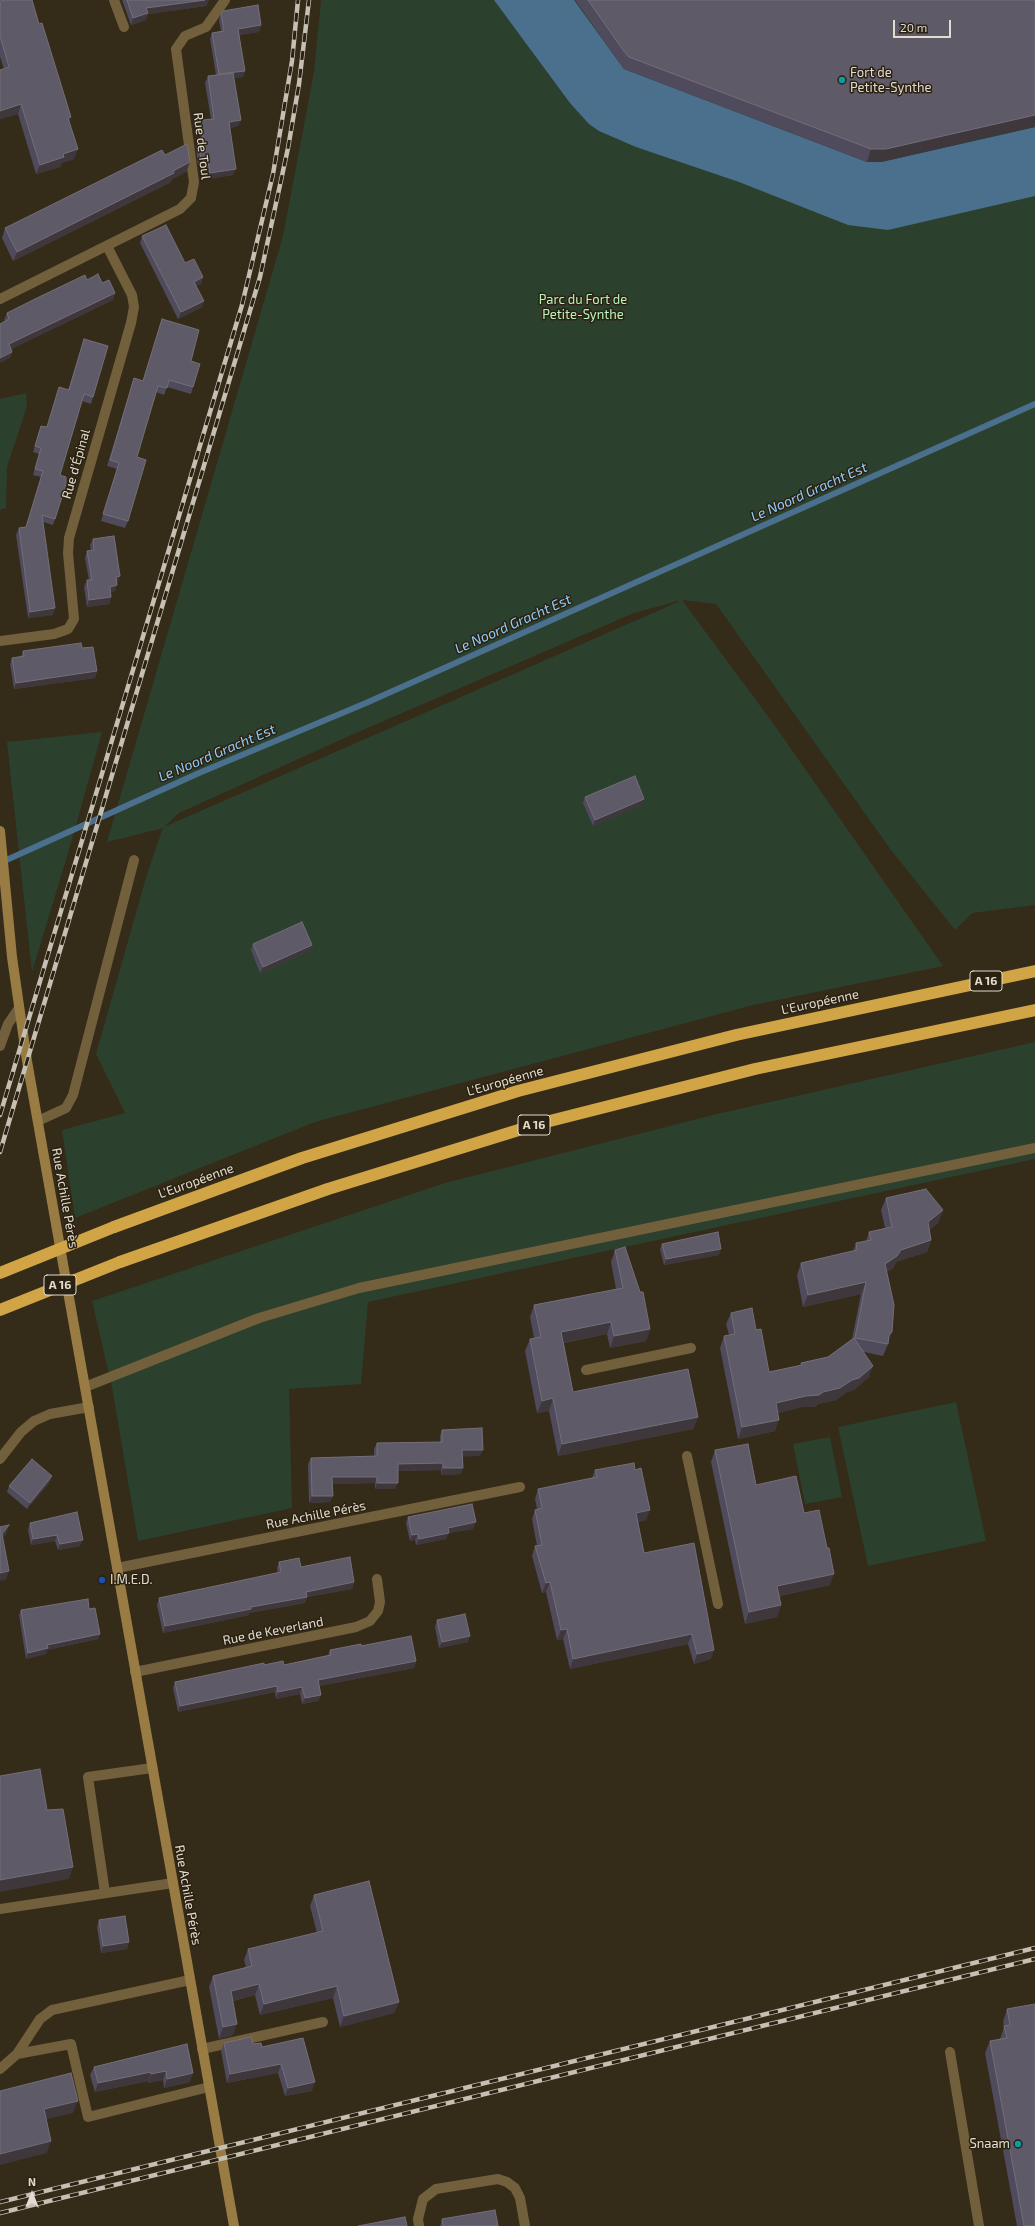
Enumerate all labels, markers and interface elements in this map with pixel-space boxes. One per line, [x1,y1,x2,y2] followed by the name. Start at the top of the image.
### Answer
[895,12,953,38] scale bar
[900,20,927,34] text: 20 m
[850,65,931,96] place label: Fort de Petite-Synthe
[837,75,847,85] marker: Fort de Petite-Synthe
[190,112,214,180] street label: Rue de Toul
[539,292,627,323] park label: Parc du Fort de Petite-Synthe
[59,427,93,501] street label: Rue d'Épinal
[748,459,870,525] water label: Le Noord Gracht Est
[452,591,574,657] water label: Le Noord Gracht Est
[156,721,278,785] water label: Le Noord Gracht Est
[970,971,1002,991] road number: A 16
[780,986,860,1018] street label: L'Européenne
[465,1063,545,1099] street label: L'Européenne
[518,1115,550,1135] road number: A 16
[49,1147,81,1249] street label: Rue Achille Pérès
[156,1160,236,1202] street label: L'Européenne
[44,1275,76,1295] road number: A 16
[265,1498,367,1532] street label: Rue Achille Pérès
[110,1572,153,1588] place label: I.M.E.D.
[97,1575,107,1585] marker: I.M.E.D.
[221,1614,325,1648] street label: Rue de Keverland
[172,1844,204,1946] street label: Rue Achille Pérès
[969,2136,1010,2152] place label: Snaam
[1013,2139,1023,2149] marker: Snaam
[12,2174,52,2214] north arrow
[28,2175,36,2188] text: N

